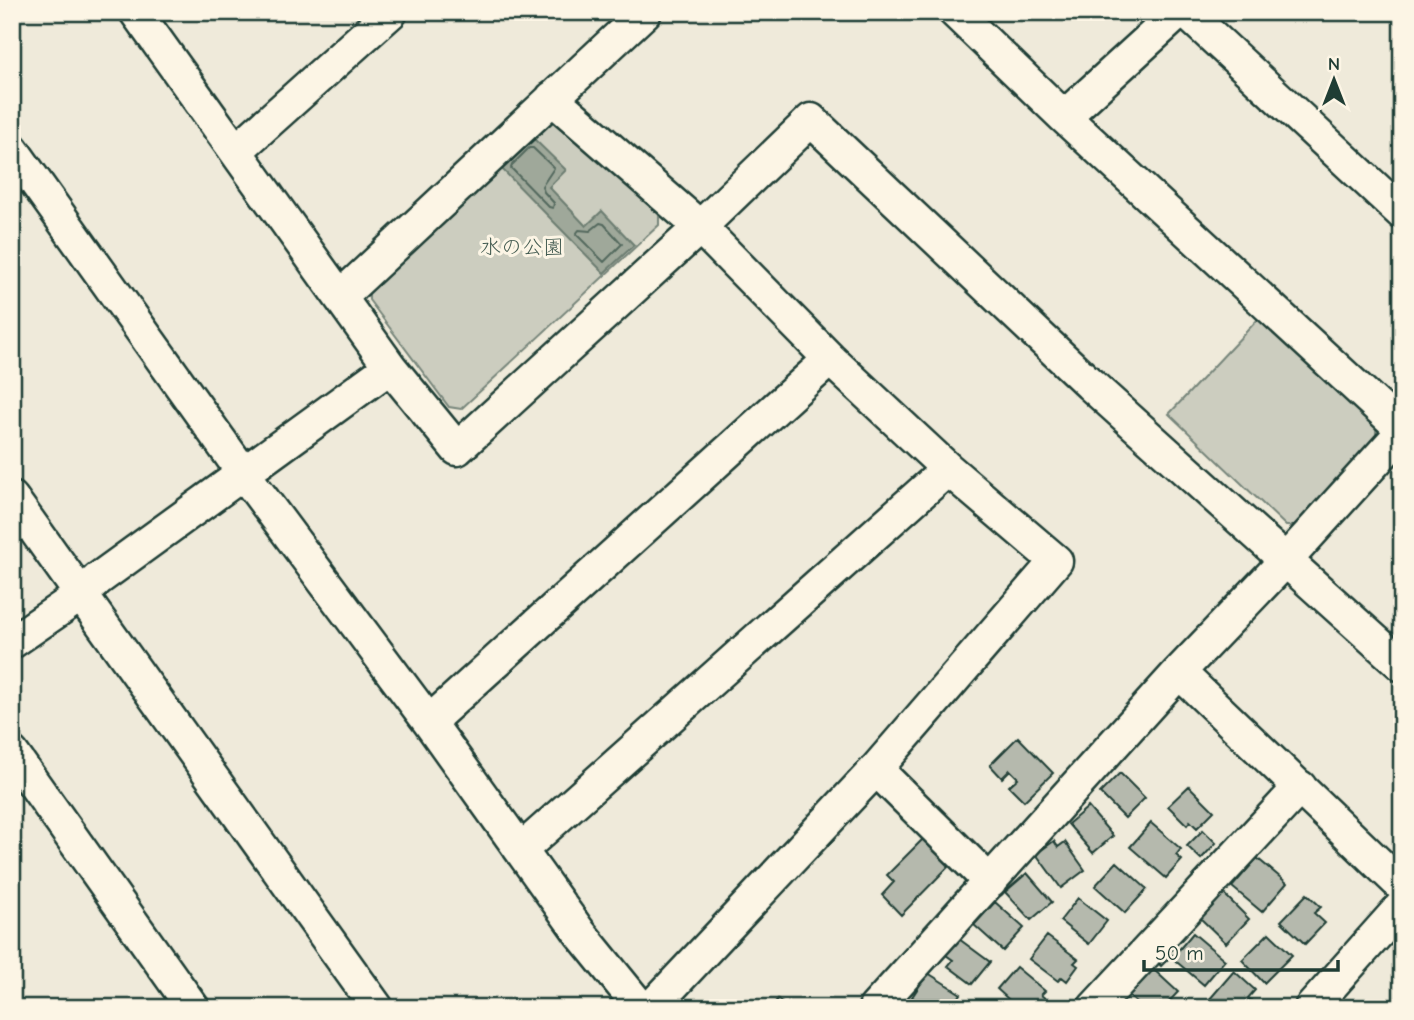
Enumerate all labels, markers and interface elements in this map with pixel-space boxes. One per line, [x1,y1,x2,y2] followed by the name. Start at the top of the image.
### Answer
[1298,46,1368,116] north arrow
[1328,53,1340,75] text: N
[480,235,564,259] park label: 水の公園
[1144,929,1339,973] scale bar
[1155,941,1204,965] text: 50 m

